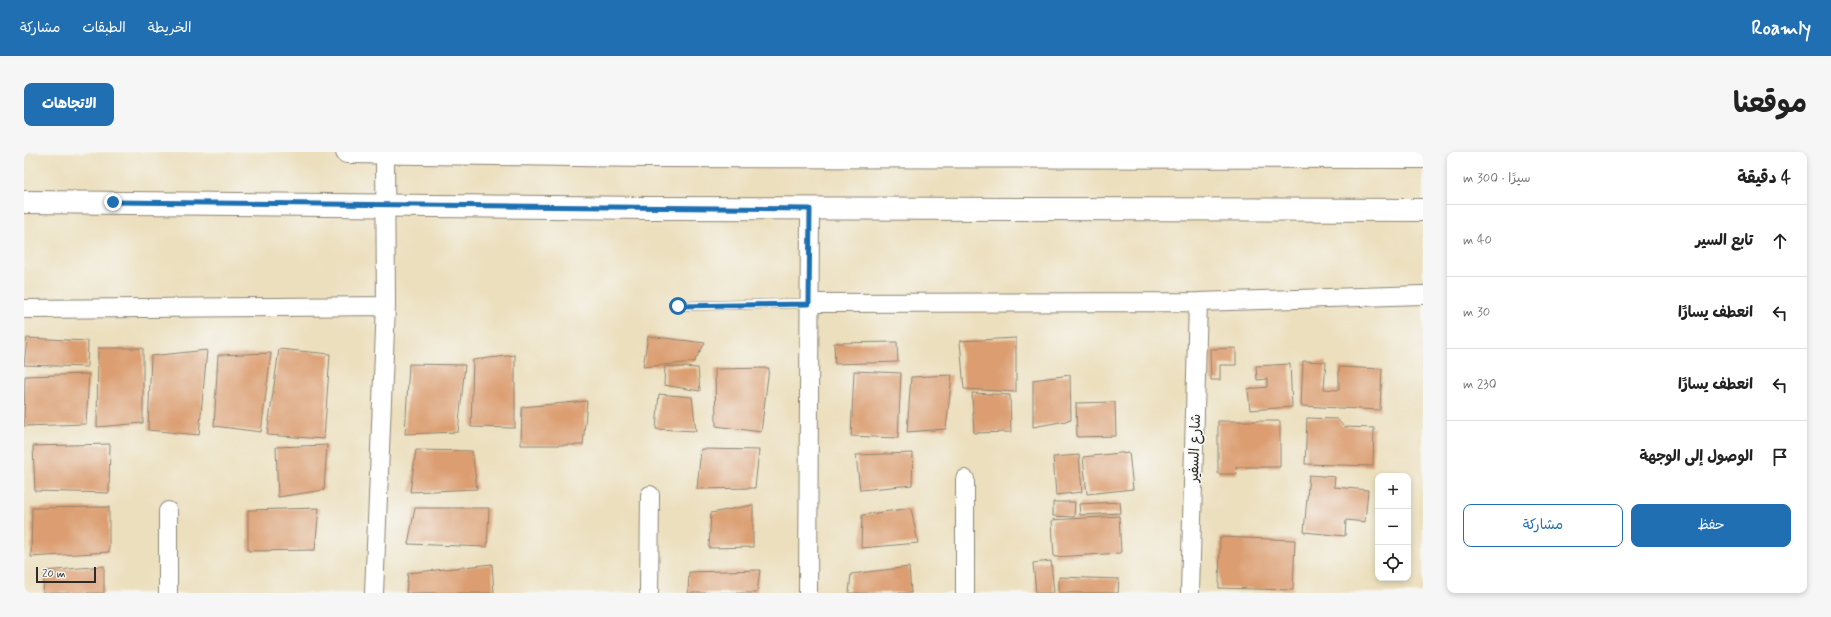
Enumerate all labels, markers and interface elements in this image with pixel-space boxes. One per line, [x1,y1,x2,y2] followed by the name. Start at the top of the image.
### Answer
[1752,16,1811,41] text: Roamly
[20,19,60,37] text: مشاركة
[82,19,126,37] text: الطبقات
[148,19,191,37] text: الخريطة
[24,83,114,126] button: الاتجاهات
[1733,86,1807,123] text: موقعنا
[1737,167,1791,189] text: 4 دقيقة
[1463,170,1531,187] text: سيرًا · 300 m
[104,193,122,211] route end
[1769,230,1791,252] icon: ahead
[1695,231,1753,251] text: تابع السير
[1463,232,1492,249] text: 40 m
[669,297,687,315] route start
[1769,302,1791,324] icon: left
[1678,303,1753,323] text: انعطف يسارًا
[1463,304,1490,321] text: 30 m
[1769,374,1791,396] icon: left
[1678,375,1753,395] text: انعطف يسارًا
[1463,376,1497,393] text: 230 m
[1185,414,1205,484] street label: شارع السفير
[1769,446,1791,468] icon: arrive
[1639,447,1753,467] text: الوصول إلى الوجهة
[1375,473,1411,581] map controls
[1375,473,1411,509] button: +
[1463,504,1623,547] button: مشاركة
[1631,504,1791,547] button: حفظ
[1375,509,1411,545] button: −
[1375,545,1411,581] button: locate
[36,565,96,584] scale bar
[42,567,65,581] text: 20 m

